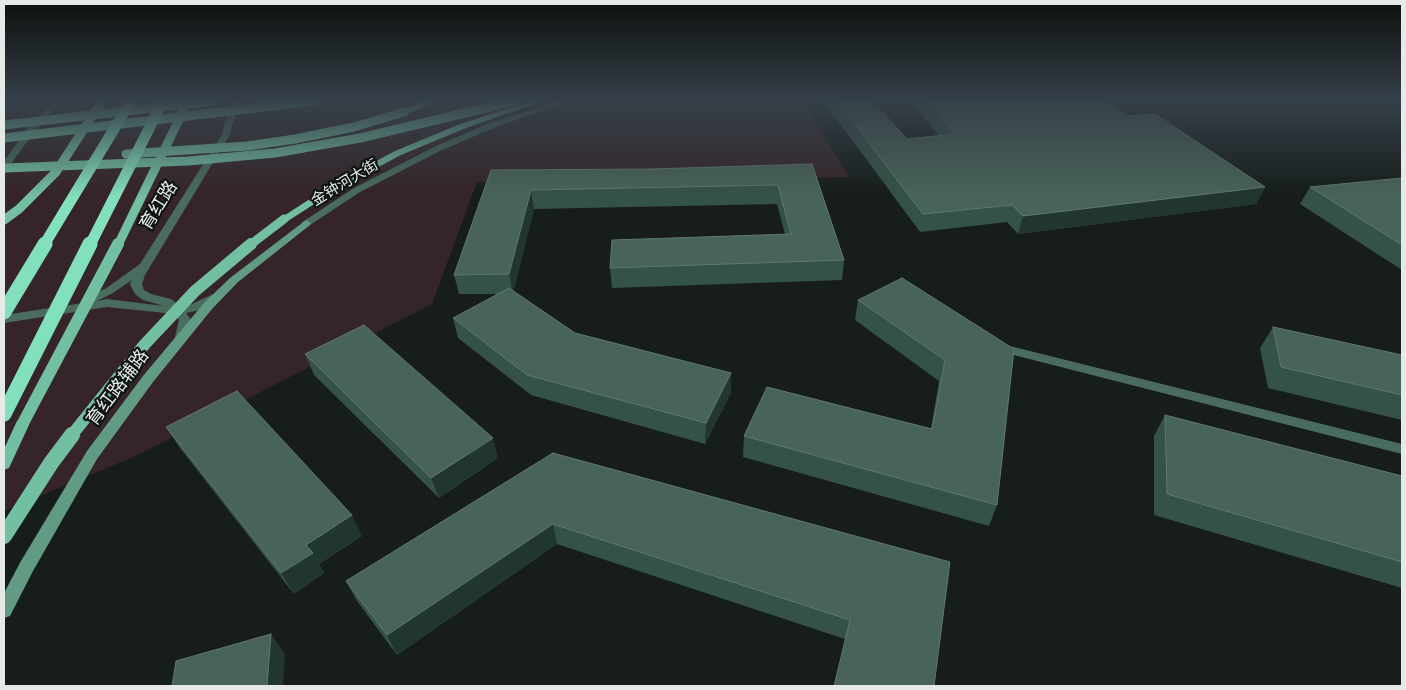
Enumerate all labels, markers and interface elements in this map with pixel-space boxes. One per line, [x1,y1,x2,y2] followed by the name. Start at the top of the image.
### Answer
[308,156,382,210] street label: 金钟河大街
[136,177,182,235] street label: 育红路
[82,346,154,430] street label: 育红路辅路

